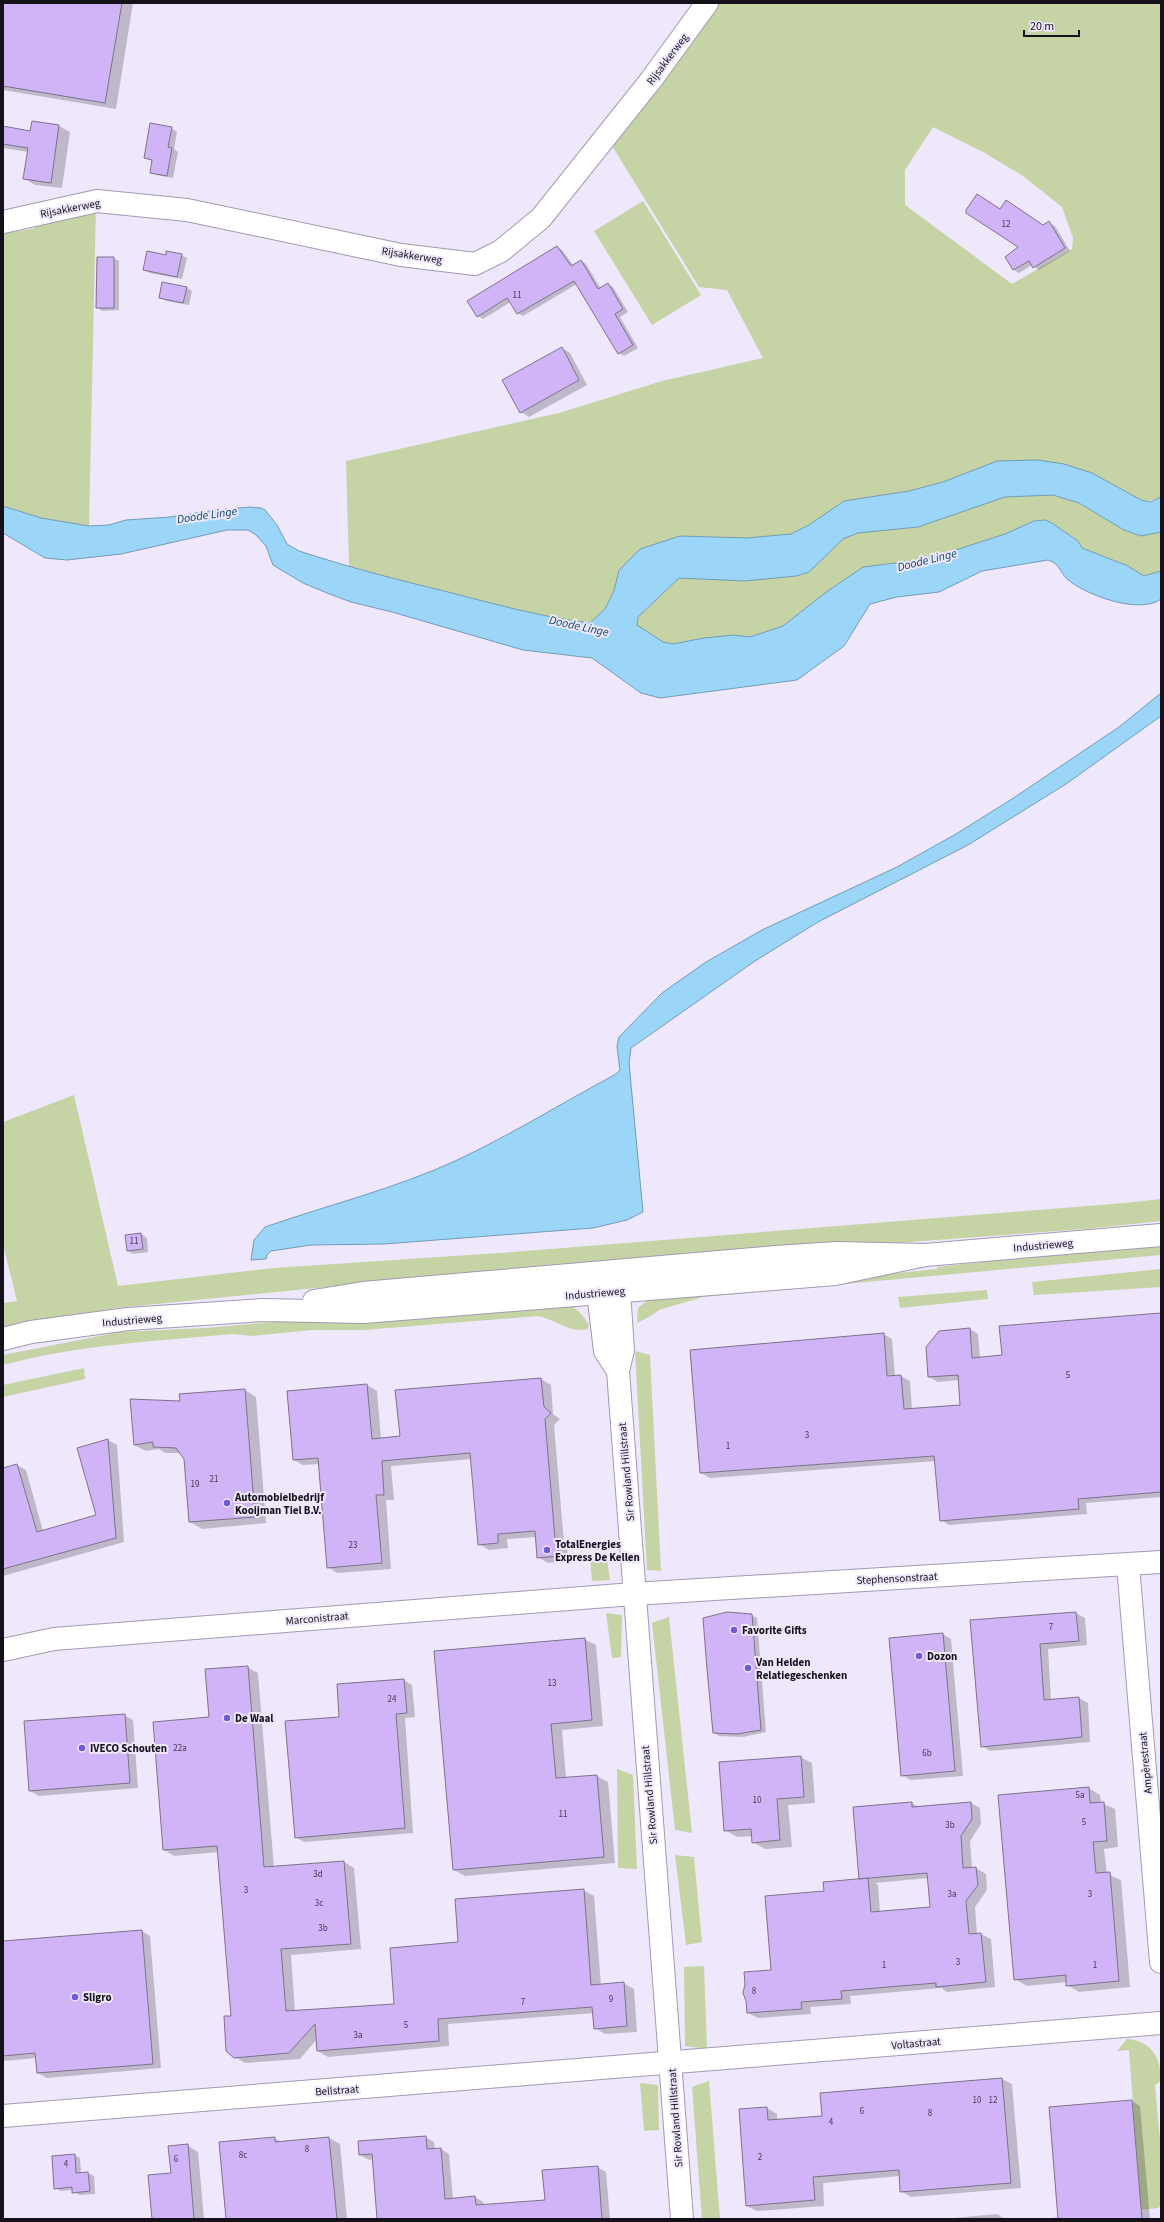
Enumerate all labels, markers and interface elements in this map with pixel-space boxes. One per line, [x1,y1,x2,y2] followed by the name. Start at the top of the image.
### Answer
[1024,12,1079,38] scale bar
[1030,18,1054,35] text: 20 m
[643,30,692,88] street label: Rijsakkerweg
[39,195,102,222] street label: Rijsakkerweg
[1002,218,1011,231] house number: 12
[381,243,444,268] street label: Rijsakkerweg
[513,289,521,302] house number: 11
[176,503,239,528] water label: Doode Linge
[896,545,959,576] water label: Doode Linge
[547,612,611,641] water label: Doode Linge
[130,1235,138,1248] house number: 11
[1013,1235,1074,1256] street label: Industrieweg
[565,1283,626,1304] street label: Industrieweg
[102,1310,163,1331] street label: Industrieweg
[1066,1369,1071,1382] house number: 5
[615,1422,638,1522] street label: Sir Rowland Hillstraat
[805,1429,810,1442] house number: 3
[726,1440,730,1453] house number: 1
[210,1473,218,1486] house number: 21
[191,1478,200,1491] house number: 19
[234,1490,325,1518] place label: Automobielbedrijf Kooijman Tiel B.V.
[222,1498,232,1508] marker: Automobielbedrijf Kooijman Tiel B.V.
[555,1537,640,1565] place label: TotalEnergies Express De Kellen
[349,1539,358,1552] house number: 23
[542,1545,552,1555] marker: TotalEnergies Express De Kellen
[856,1569,938,1588] street label: Stephensonstraat
[285,1608,349,1629] street label: Marconistraat
[1049,1621,1054,1634] house number: 7
[742,1623,807,1638] place label: Favorite Gifts
[729,1625,739,1635] marker: Favorite Gifts
[927,1649,957,1664] place label: Dozon
[914,1651,924,1661] marker: Dozon
[755,1655,847,1683] place label: Van Helden Relatiegeschenken
[743,1663,753,1673] marker: Van Helden Relatiegeschenken
[548,1677,557,1690] house number: 13
[388,1693,397,1706] house number: 24
[235,1711,274,1726] place label: De Waal
[222,1713,232,1723] marker: De Waal
[1135,1731,1156,1795] street label: Ampèrestraat
[90,1741,167,1756] place label: IVECO Schouten
[173,1742,187,1755] house number: 22a
[77,1743,87,1753] marker: IVECO Schouten
[638,1745,661,1845] street label: Sir Rowland Hillstraat
[922,1747,932,1760] house number: 6b
[1075,1789,1085,1802] house number: 5a
[753,1794,762,1807] house number: 10
[559,1808,567,1821] house number: 11
[1082,1816,1087,1829] house number: 5
[945,1819,955,1832] house number: 3b
[313,1868,323,1881] house number: 3d
[244,1884,249,1897] house number: 3
[947,1888,957,1901] house number: 3a
[1088,1888,1093,1901] house number: 3
[315,1897,323,1910] house number: 3c
[318,1922,328,1935] house number: 3b
[956,1956,961,1969] house number: 3
[882,1959,886,1972] house number: 1
[1093,1959,1097,1972] house number: 1
[752,1985,757,1998] house number: 8
[83,1990,112,2005] place label: Sligro
[70,1992,80,2002] marker: Sligro
[609,1993,614,2006] house number: 9
[521,1996,526,2009] house number: 7
[404,2019,409,2032] house number: 5
[353,2029,363,2042] house number: 3a
[891,2034,942,2053] street label: Voltastraat
[665,2068,686,2168] street label: Sir Rowland Hillstraat
[315,2081,360,2100] street label: Bellstraat
[973,2094,982,2107] house number: 10
[989,2094,998,2107] house number: 12
[860,2105,865,2118] house number: 6
[928,2107,933,2120] house number: 8
[829,2116,834,2129] house number: 4
[305,2143,310,2156] house number: 8
[239,2149,247,2162] house number: 8c
[758,2151,763,2164] house number: 2
[174,2153,179,2166] house number: 6
[64,2158,69,2171] house number: 4

